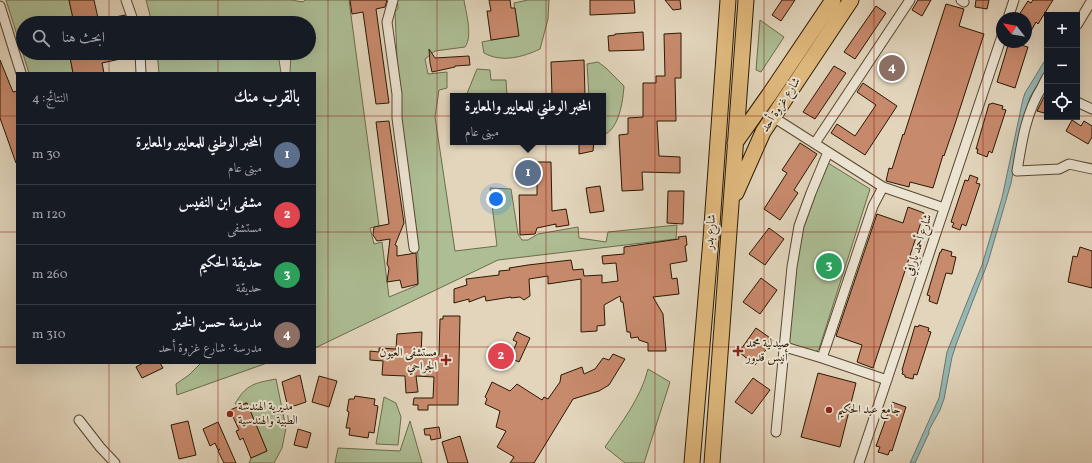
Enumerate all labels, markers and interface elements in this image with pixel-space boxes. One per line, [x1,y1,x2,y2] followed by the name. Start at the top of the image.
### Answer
[996,12,1032,48] north arrow
[1044,12,1080,120] map controls
[1044,12,1080,48] button: +
[16,16,316,60] search box
[30,27,52,49] icon: search
[62,28,105,49] text: ابحث هنا
[1044,48,1080,84] button: −
[879,53,905,83] pin: 4
[757,74,806,136] street label: شارع غزوة أحد
[1044,84,1080,120] button: locate
[234,86,300,109] text: بالقرب منك
[32,90,68,108] text: النتائج: 4
[450,93,606,145] popup
[465,97,591,118] text: المخبر الوطني للمعايير والمعايرة
[465,124,499,142] text: مبنى عام
[136,133,262,154] text: المخبر الوطني للمعايير والمعايرة
[32,146,60,164] text: 30 m
[284,146,290,164] text: 1
[515,158,541,188] pin: 1
[228,160,262,178] text: مبنى عام
[486,189,506,209] your location
[179,193,262,214] text: مشفى ابن النفيس
[32,206,66,224] text: 120 m
[284,206,290,224] text: 2
[901,212,938,278] street label: شارع أحمد بارافي
[702,213,722,252] street label: شارع بدر
[227,220,262,238] text: مستشفى
[816,251,842,281] pin: 3
[199,253,262,274] text: حديقة الحكيم
[32,266,68,284] text: 260 m
[284,266,290,284] text: 3
[236,280,262,298] text: حديقة
[173,313,262,334] text: مدرسة حسن الخيّر
[32,326,66,344] text: 310 m
[283,326,291,344] text: 4
[745,336,789,366] place label: صيدلية محمد أنيس قدور
[158,340,262,358] text: مدرسة · شارع غزوة أحد
[488,341,514,371] pin: 2
[380,345,437,376] place label: مستشفى العيون الجراحي
[733,346,743,356] marker: صيدلية محمد أنيس قدور
[440,354,452,366] marker: مستشفى العيون الجراحي
[238,399,298,429] place label: مديرية الهندسة الطبية والهندسية
[837,402,901,421] place label: جامع عبد الحكيم
[824,405,834,415] marker: جامع عبد الحكيم
[225,409,235,419] marker: مديرية الهندسة الطبية والهندسية

